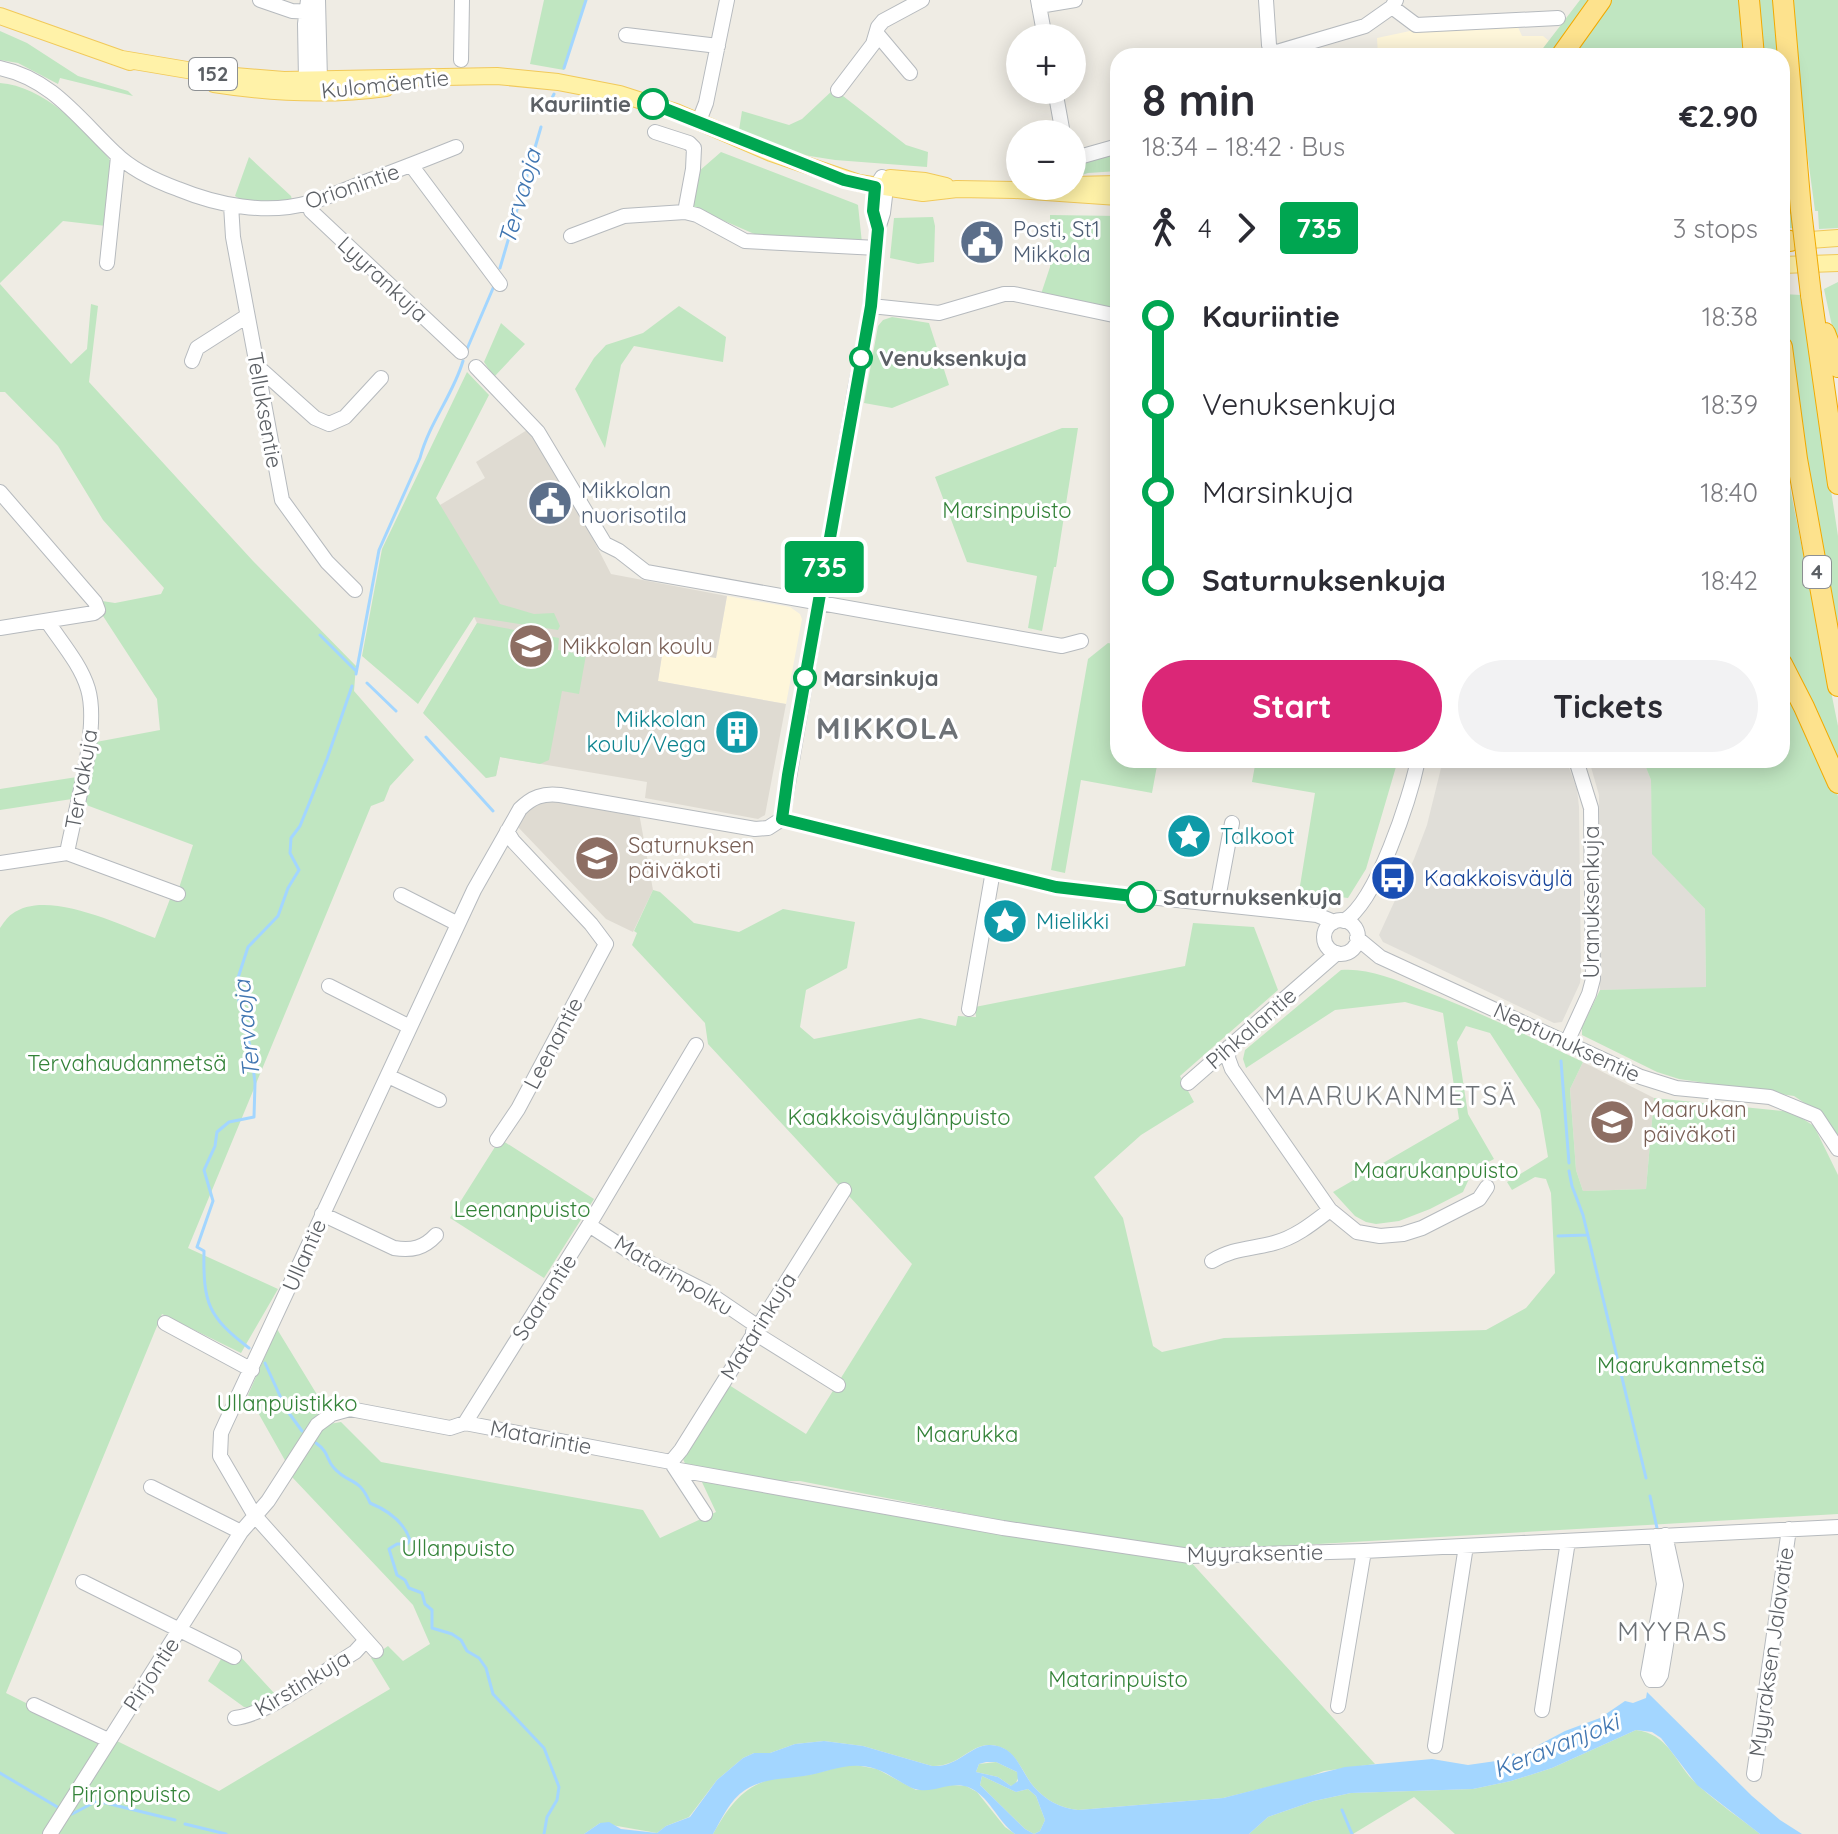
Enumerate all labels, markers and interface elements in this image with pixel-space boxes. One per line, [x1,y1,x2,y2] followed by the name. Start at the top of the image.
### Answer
[1006,24,1086,200] map controls
[1006,24,1086,104] button: +
[189,58,237,90] road number: 152
[320,63,450,105] street label: Kulomäentie
[1142,72,1256,127] text: 8 min
[638,89,668,119] marker: Kauriintie
[530,90,631,118] place label: Kauriintie
[1679,97,1758,135] text: €2.90
[1006,120,1086,200] button: −
[1142,130,1345,163] text: 18:34 – 18:42 · Bus
[491,144,547,248] water label: Tervaoja
[301,157,403,215] street label: Orionintie
[1142,206,1186,250] icon: walk
[1224,206,1268,250] icon: forward
[1296,210,1342,245] text: 735
[1198,212,1212,245] text: 4
[1673,212,1758,245] text: 3 stops
[1013,215,1100,268] place label: Posti, St1 Mikkola
[958,218,1006,266] public building icon: Posti, St1 Mikkola
[332,230,434,328] street label: Lyyrankuja
[1202,297,1340,335] text: Kauriintie
[1702,300,1758,333] text: 18:38
[879,344,1027,372] place label: Venuksenkuja
[850,347,872,369] marker: Venuksenkuja
[241,350,289,470] street label: Telluksentie
[1202,385,1396,423] text: Venuksenkuja
[1701,388,1758,421] text: 18:39
[1202,473,1354,511] text: Marsinkuja
[581,476,687,529] place label: Mikkolan nuorisotila
[1700,476,1758,509] text: 18:40
[526,479,574,527] public building icon: Mikkolan nuorisotila
[942,496,1072,524] park label: Marsinpuisto
[778,541,870,593] line badge: 735
[801,549,847,584] text: 735
[1803,556,1831,588] road number: 4
[1202,561,1446,599] text: Saturnuksenkuja
[1701,564,1758,597] text: 18:42
[507,622,555,670] school or university icon: Mikkolan koulu
[562,632,713,660] place label: Mikkolan koulu
[1142,660,1442,752] button: Start
[1458,660,1758,752] button: Tickets
[823,664,938,692] place label: Marsinkuja
[794,667,816,689] marker: Marsinkuja
[587,705,706,758] place label: Mikkolan koulu/Vega
[713,708,761,756] building icon: Mikkolan koulu/Vega
[816,709,960,747] district label: MIKKOLA
[58,727,104,831] street label: Tervakuja
[1165,812,1213,860] place icon: Talkoot
[1220,822,1295,850] place label: Talkoot
[1577,825,1605,979] street label: Uranuksenkuja
[628,831,755,884] place label: Saturnuksen päiväkoti
[573,834,621,882] school or university icon: Saturnuksen päiväkoti
[1369,854,1417,902] bus stop icon: Kaakkoisväylä
[1424,864,1573,892] place label: Kaakkoisväylä
[1126,882,1156,912] marker: Saturnuksenkuja
[1163,883,1342,911] place label: Saturnuksenkuja
[981,897,1029,945] place icon: Mielikki
[1036,907,1109,935] place label: Mielikki
[226,977,266,1080] water label: Tervaoja
[1200,981,1302,1075] street label: Pihkalantie
[517,992,589,1094] street label: Leenantie
[1489,996,1645,1088] street label: Neptunuksentie
[27,1049,227,1077] park label: Tervahaudanmetsä
[1264,1079,1518,1112] district label: MAARUKANMETSÄ
[1643,1095,1747,1148] place label: Maarukan päiväkoti
[1588,1098,1636,1146] school or university icon: Maarukan päiväkoti
[787,1103,1011,1131] park label: Kaakkoisväylänpuisto
[1353,1156,1519,1184] park label: Maarukanpuisto
[454,1195,590,1223] park label: Leenanpuisto
[276,1214,332,1296] street label: Ullantie
[609,1228,739,1322] street label: Matarinpolku
[506,1248,582,1346] street label: Saarantie
[714,1267,802,1385] street label: Matarinkuja
[1597,1351,1765,1379] park label: Maarukanmetsä
[216,1389,358,1417] park label: Ullanpuistikko
[488,1413,594,1461] street label: Matarintie
[916,1420,1018,1448] park label: Maarukka
[401,1534,515,1562] park label: Ullanpuisto
[1187,1538,1323,1568] street label: Myyraksentie
[1742,1545,1800,1759] street label: Myyraksen Jalavatie
[1617,1615,1729,1648] district label: MYYRAS
[117,1632,185,1716] street label: Pirjontie
[249,1644,355,1722] street label: Kirstinkuja
[1048,1665,1188,1693] park label: Matarinpuisto
[1489,1705,1625,1784] water label: Keravanjoki
[71,1780,191,1808] park label: Pirjonpuisto

